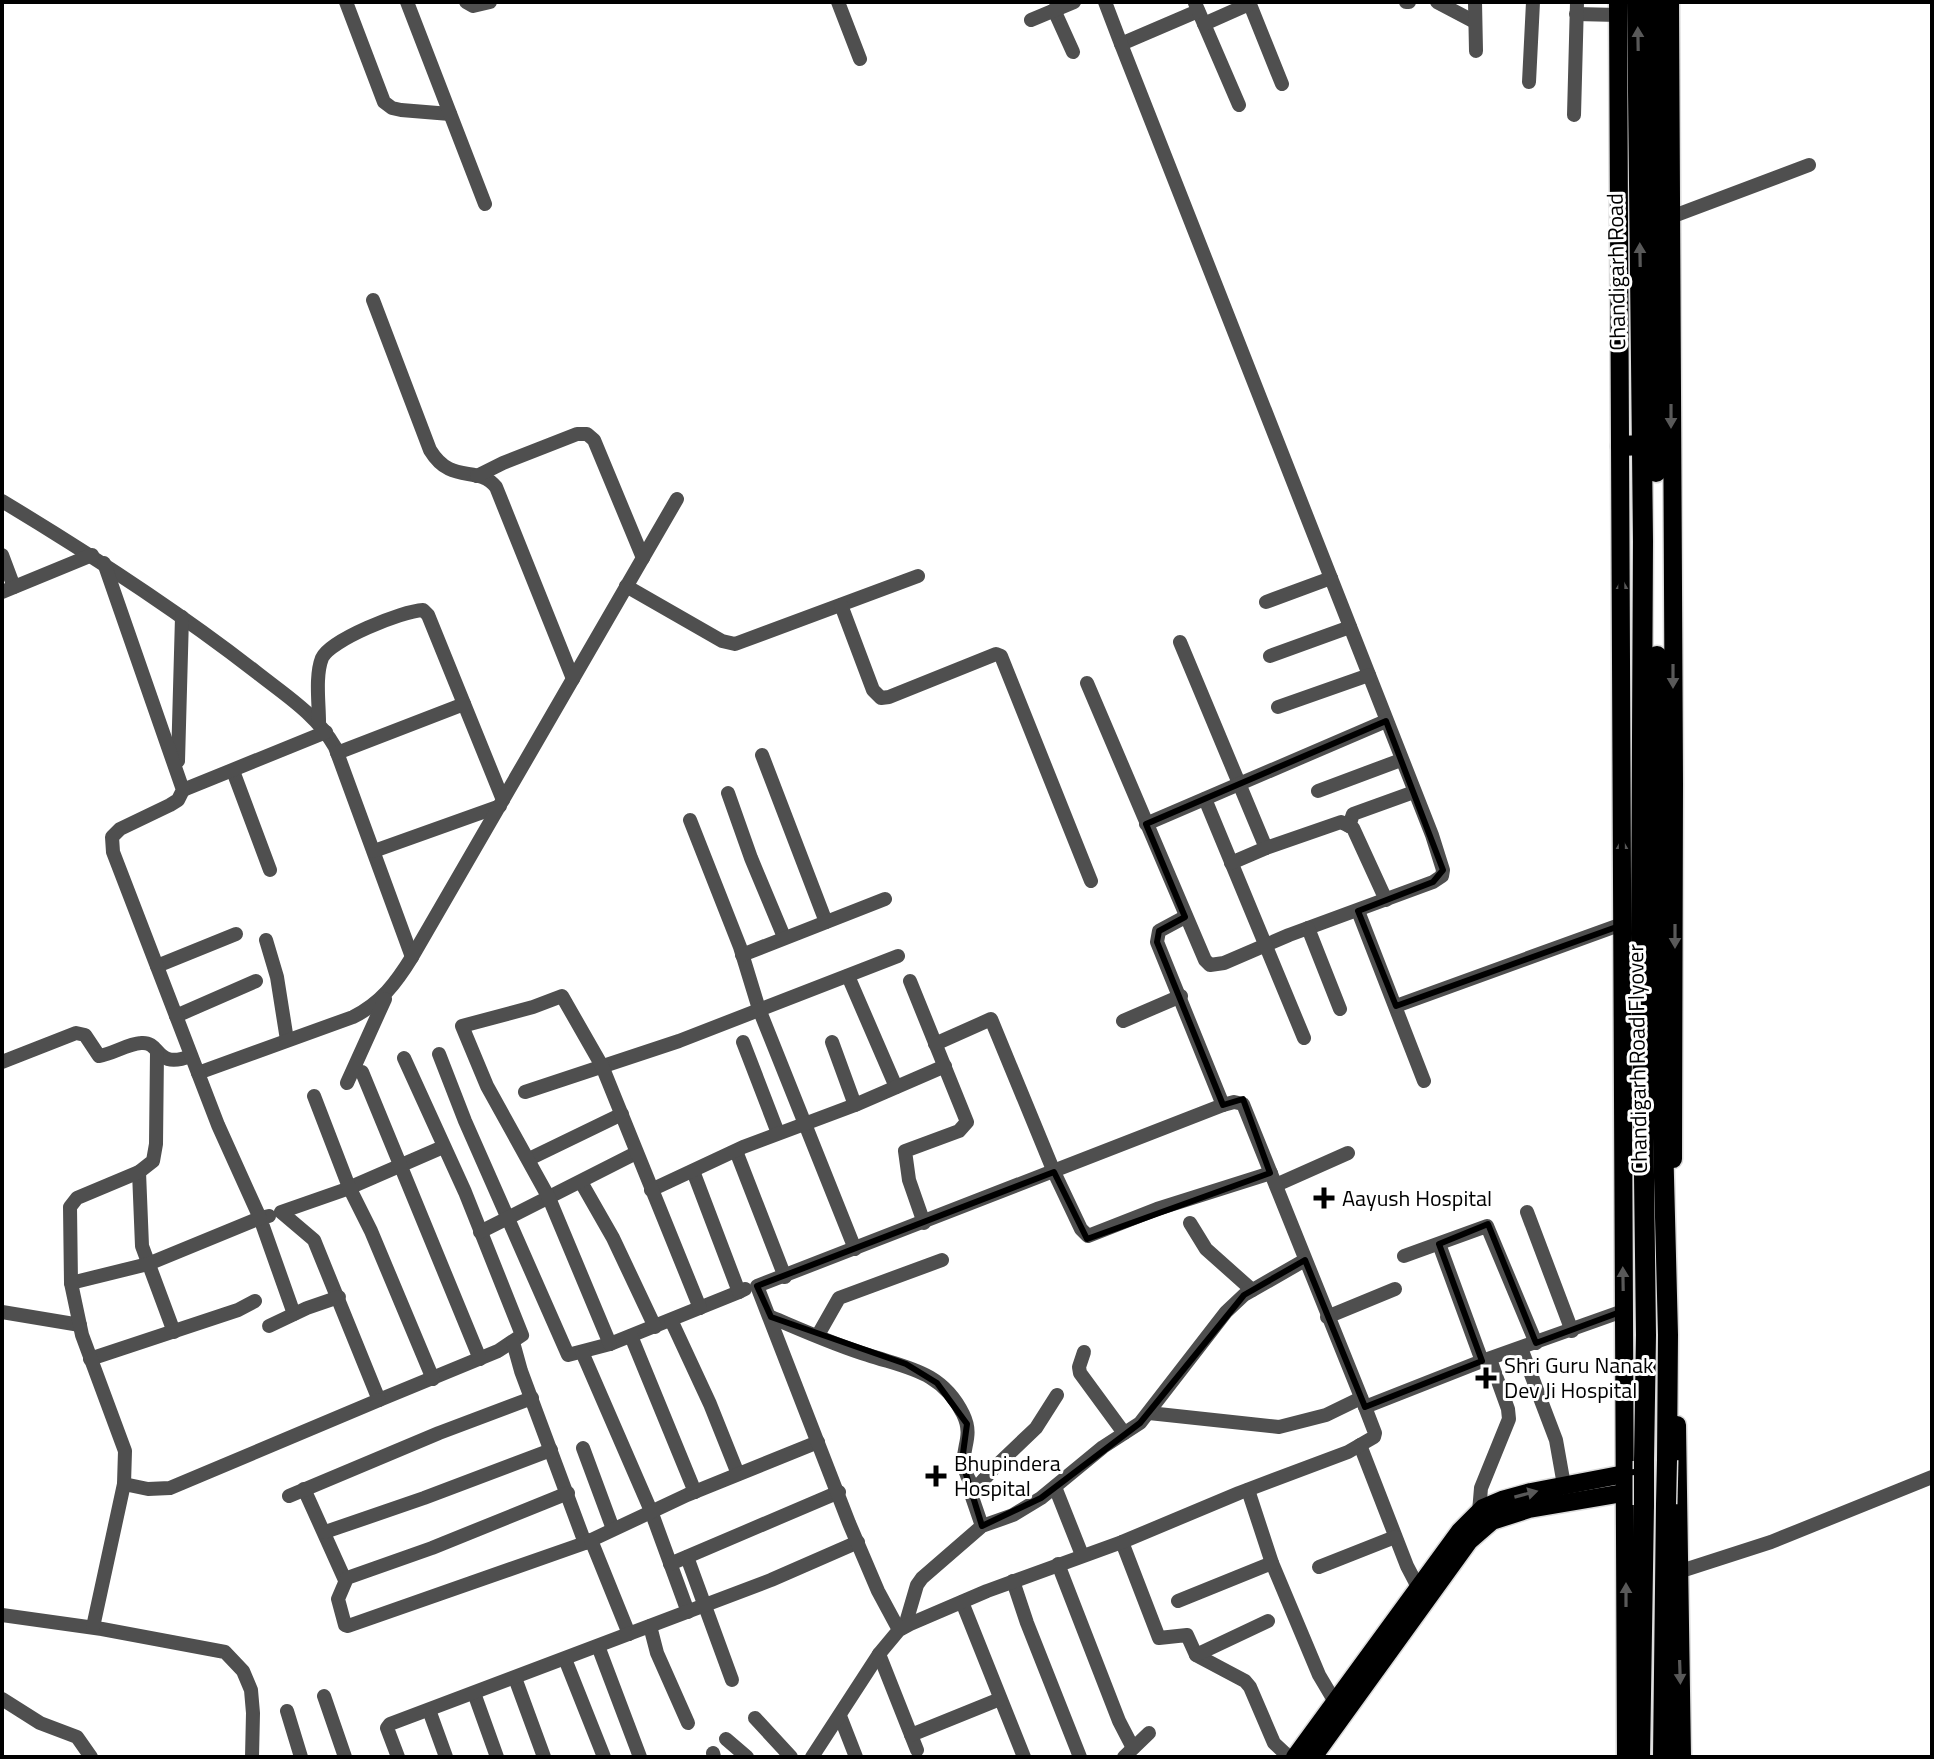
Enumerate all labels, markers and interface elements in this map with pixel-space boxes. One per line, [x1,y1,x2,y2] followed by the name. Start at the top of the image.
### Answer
[1631,26,1644,51] one-way arrow
[1598,193,1634,351] street label: Chandigarh Road
[1634,242,1646,267] one-way arrow
[1665,404,1677,429] one-way arrow
[1616,578,1628,603] one-way arrow
[1667,664,1680,689] one-way arrow
[1616,838,1628,863] one-way arrow
[1668,924,1681,949] one-way arrow
[1618,943,1656,1174] street label: Chandigarh Road Flyover
[1342,1181,1492,1215] place label: Aayush Hospital
[1313,1187,1335,1209] marker: Aayush Hospital
[1617,1266,1629,1291] one-way arrow
[1504,1348,1654,1407] place label: Shri Guru Nanak Dev Ji Hospital
[1475,1367,1497,1389] marker: Shri Guru Nanak Dev Ji Hospital
[954,1446,1061,1505] place label: Bhupindera Hospital
[925,1465,947,1487] marker: Bhupindera Hospital
[1514,1487,1539,1499] one-way arrow
[1620,1582,1632,1607] one-way arrow
[1674,1660,1687,1685] one-way arrow

